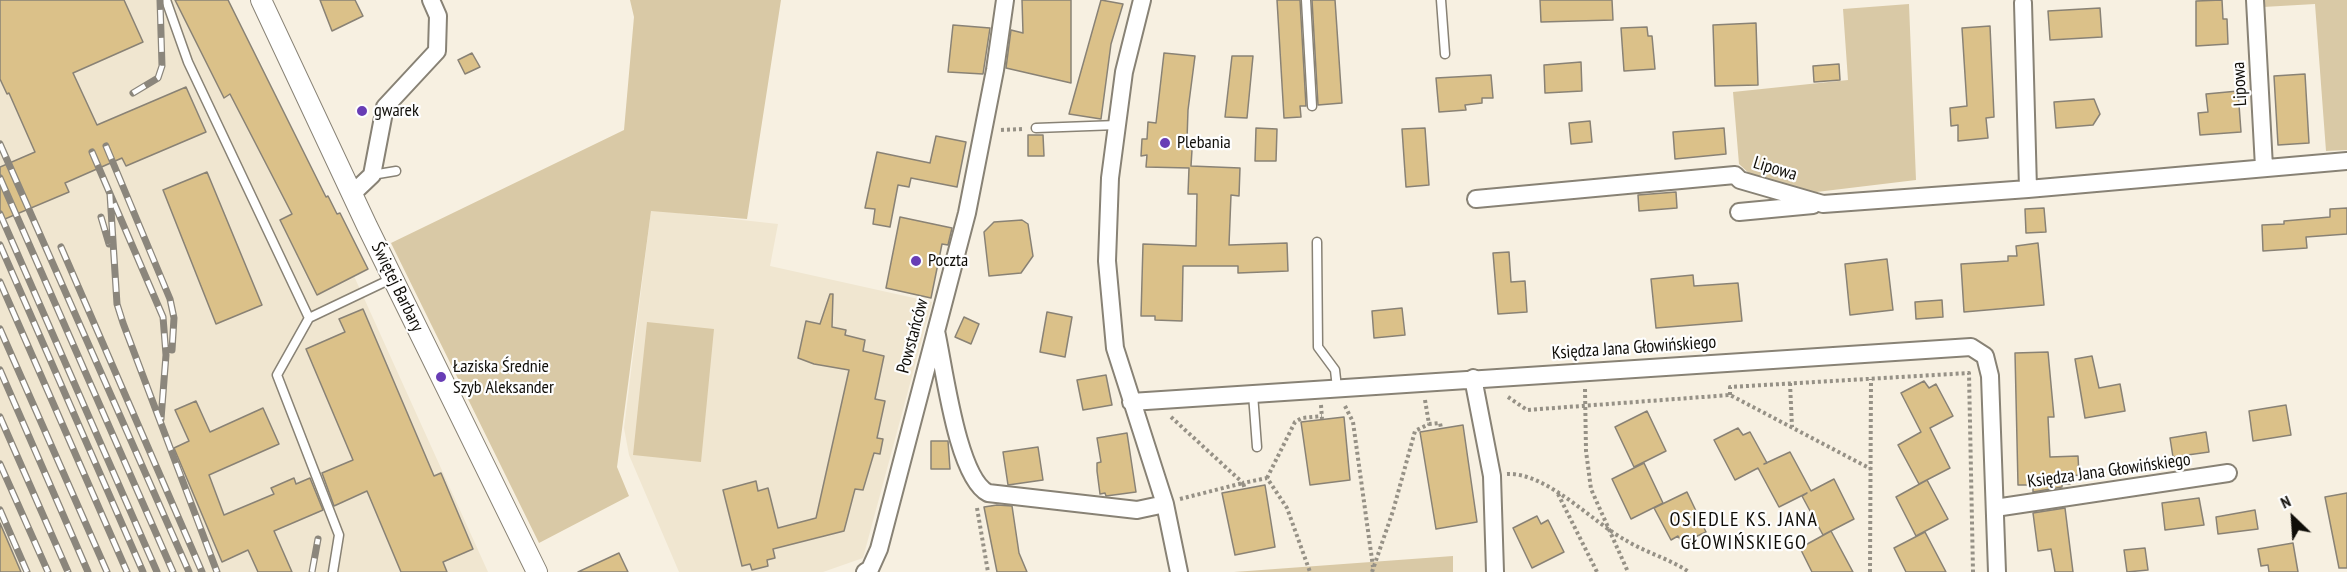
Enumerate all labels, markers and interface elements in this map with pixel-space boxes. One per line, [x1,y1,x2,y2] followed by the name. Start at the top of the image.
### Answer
[2228,61,2252,107] street label: Lipowa
[374,100,419,122] place label: gwarek
[355,104,369,118] marker: gwarek
[1177,132,1231,154] place label: Plebania
[1158,136,1172,150] marker: Plebania
[1750,152,1800,186] street label: Lipowa
[366,239,428,335] street label: Świętej Barbary
[928,250,968,272] place label: Poczta
[909,254,923,268] marker: Poczta
[893,296,933,376] street label: Powstańców
[1551,331,1717,365] street label: Księdza Jana Głowińskiego
[453,356,554,398] place label: Łaziska Średnie Szyb Aleksander
[434,370,448,384] marker: Łaziska Średnie Szyb Aleksander
[2026,449,2192,493] street label: Księdza Jana Głowińskiego
[2263,488,2323,548] north arrow
[2277,491,2294,513] text: N
[1669,508,1819,555] district label: OSIEDLE KS. JANA GŁOWIŃSKIEGO

